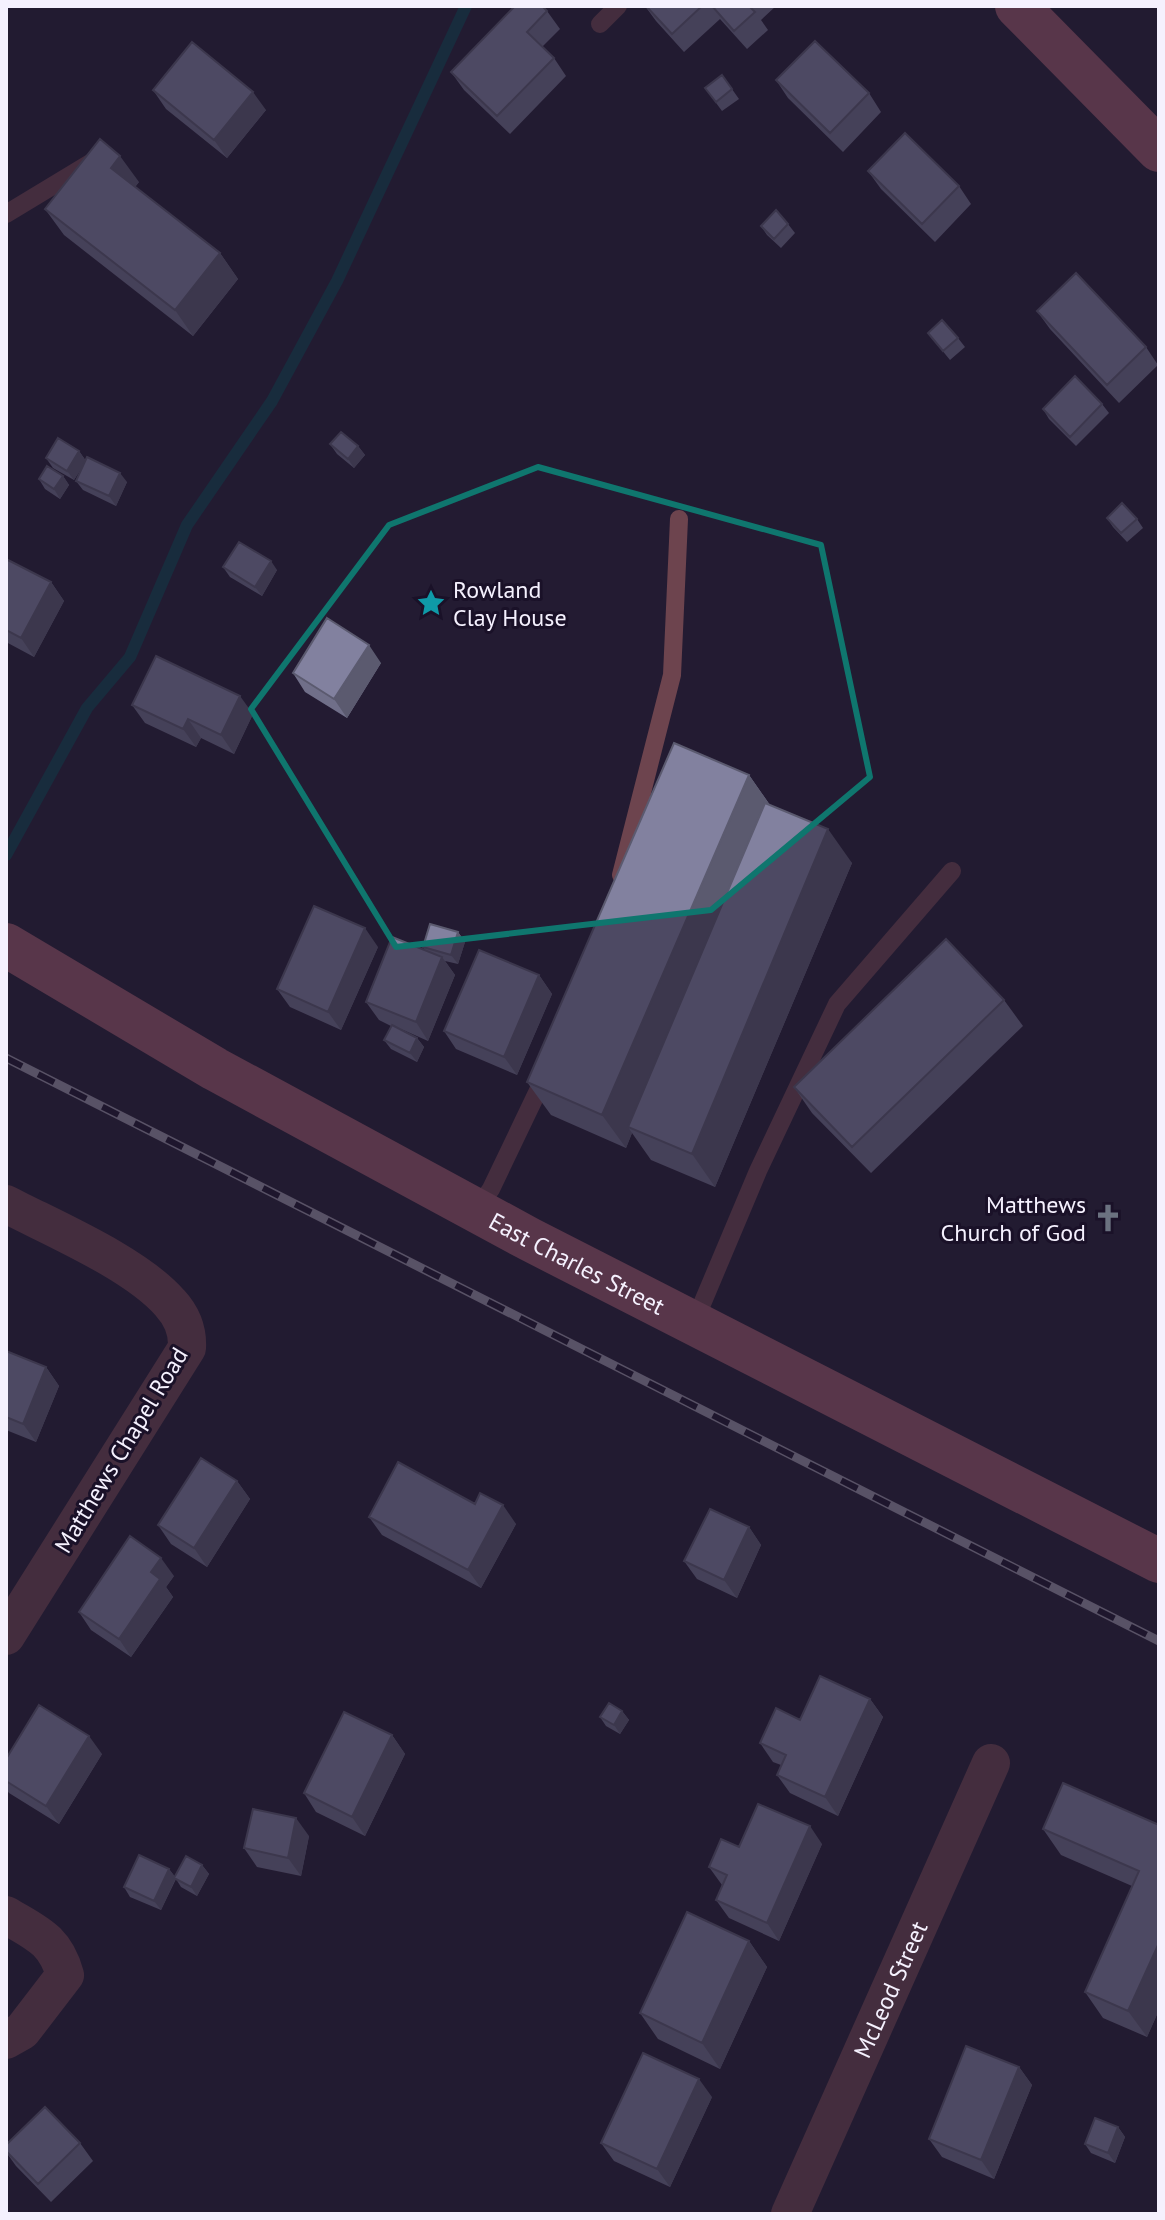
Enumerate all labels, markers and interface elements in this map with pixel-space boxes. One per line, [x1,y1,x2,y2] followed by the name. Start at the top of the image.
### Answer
[453,574,567,633] place label: Rowland Clay House
[416,588,446,618] place icon: Rowland Clay House
[941,1189,1086,1248] place label: Matthews Church of God
[1093,1203,1123,1233] church icon: Matthews Church of God
[484,1205,670,1321] street label: East Charles Street
[47,1342,195,1558] street label: Matthews Chapel Road
[846,1916,934,2062] street label: McLeod Street

